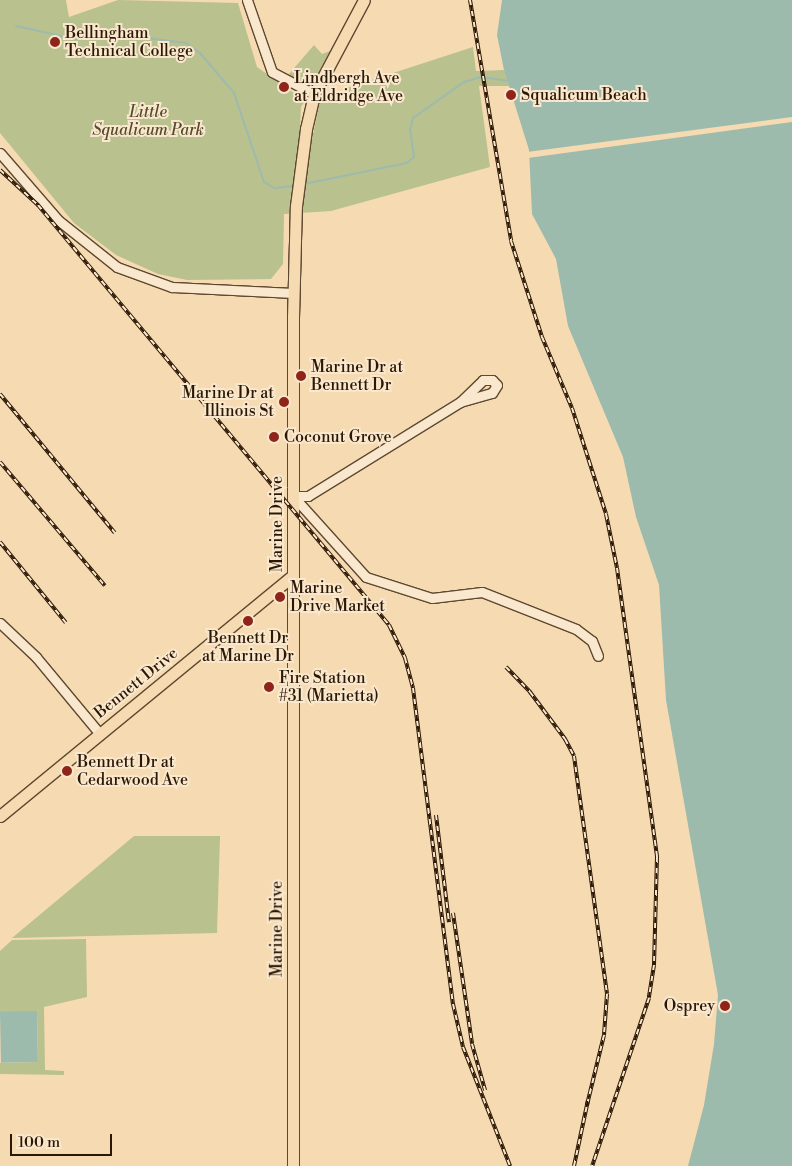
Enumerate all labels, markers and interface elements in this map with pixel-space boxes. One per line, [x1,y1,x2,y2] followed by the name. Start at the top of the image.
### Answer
[65,23,193,61] place label: Bellingham Technical College
[49,36,61,48] marker: Bellingham Technical College
[294,68,403,106] place label: Lindbergh Ave at Eldridge Ave
[278,81,290,93] marker: Lindbergh Ave at Eldridge Ave
[521,85,647,105] place label: Squalicum Beach
[505,89,517,101] marker: Squalicum Beach
[92,102,204,140] park label: Little Squalicum Park
[311,357,403,395] place label: Marine Dr at Bennett Dr
[295,370,307,382] marker: Marine Dr at Bennett Dr
[182,383,274,421] place label: Marine Dr at Illinois St
[278,396,290,408] marker: Marine Dr at Illinois St
[284,427,392,447] place label: Coconut Grove
[268,431,280,443] marker: Coconut Grove
[267,476,287,572] street label: Marine Drive
[290,578,385,616] place label: Marine Drive Market
[274,591,286,603] marker: Marine Drive Market
[242,615,254,627] marker: Bennett Dr at Marine Dr
[202,628,294,666] place label: Bennett Dr at Marine Dr
[90,643,182,723] street label: Bennett Drive
[279,668,379,706] place label: Fire Station #31 (Marietta)
[263,681,275,693] marker: Fire Station #31 (Marietta)
[77,752,188,790] place label: Bennett Dr at Cedarwood Ave
[61,765,73,777] marker: Bennett Dr at Cedarwood Ave
[267,881,287,977] street label: Marine Drive
[664,996,715,1016] place label: Osprey
[719,1000,731,1012] marker: Osprey
[12,1124,115,1156] scale bar
[18,1133,60,1152] text: 100 m

